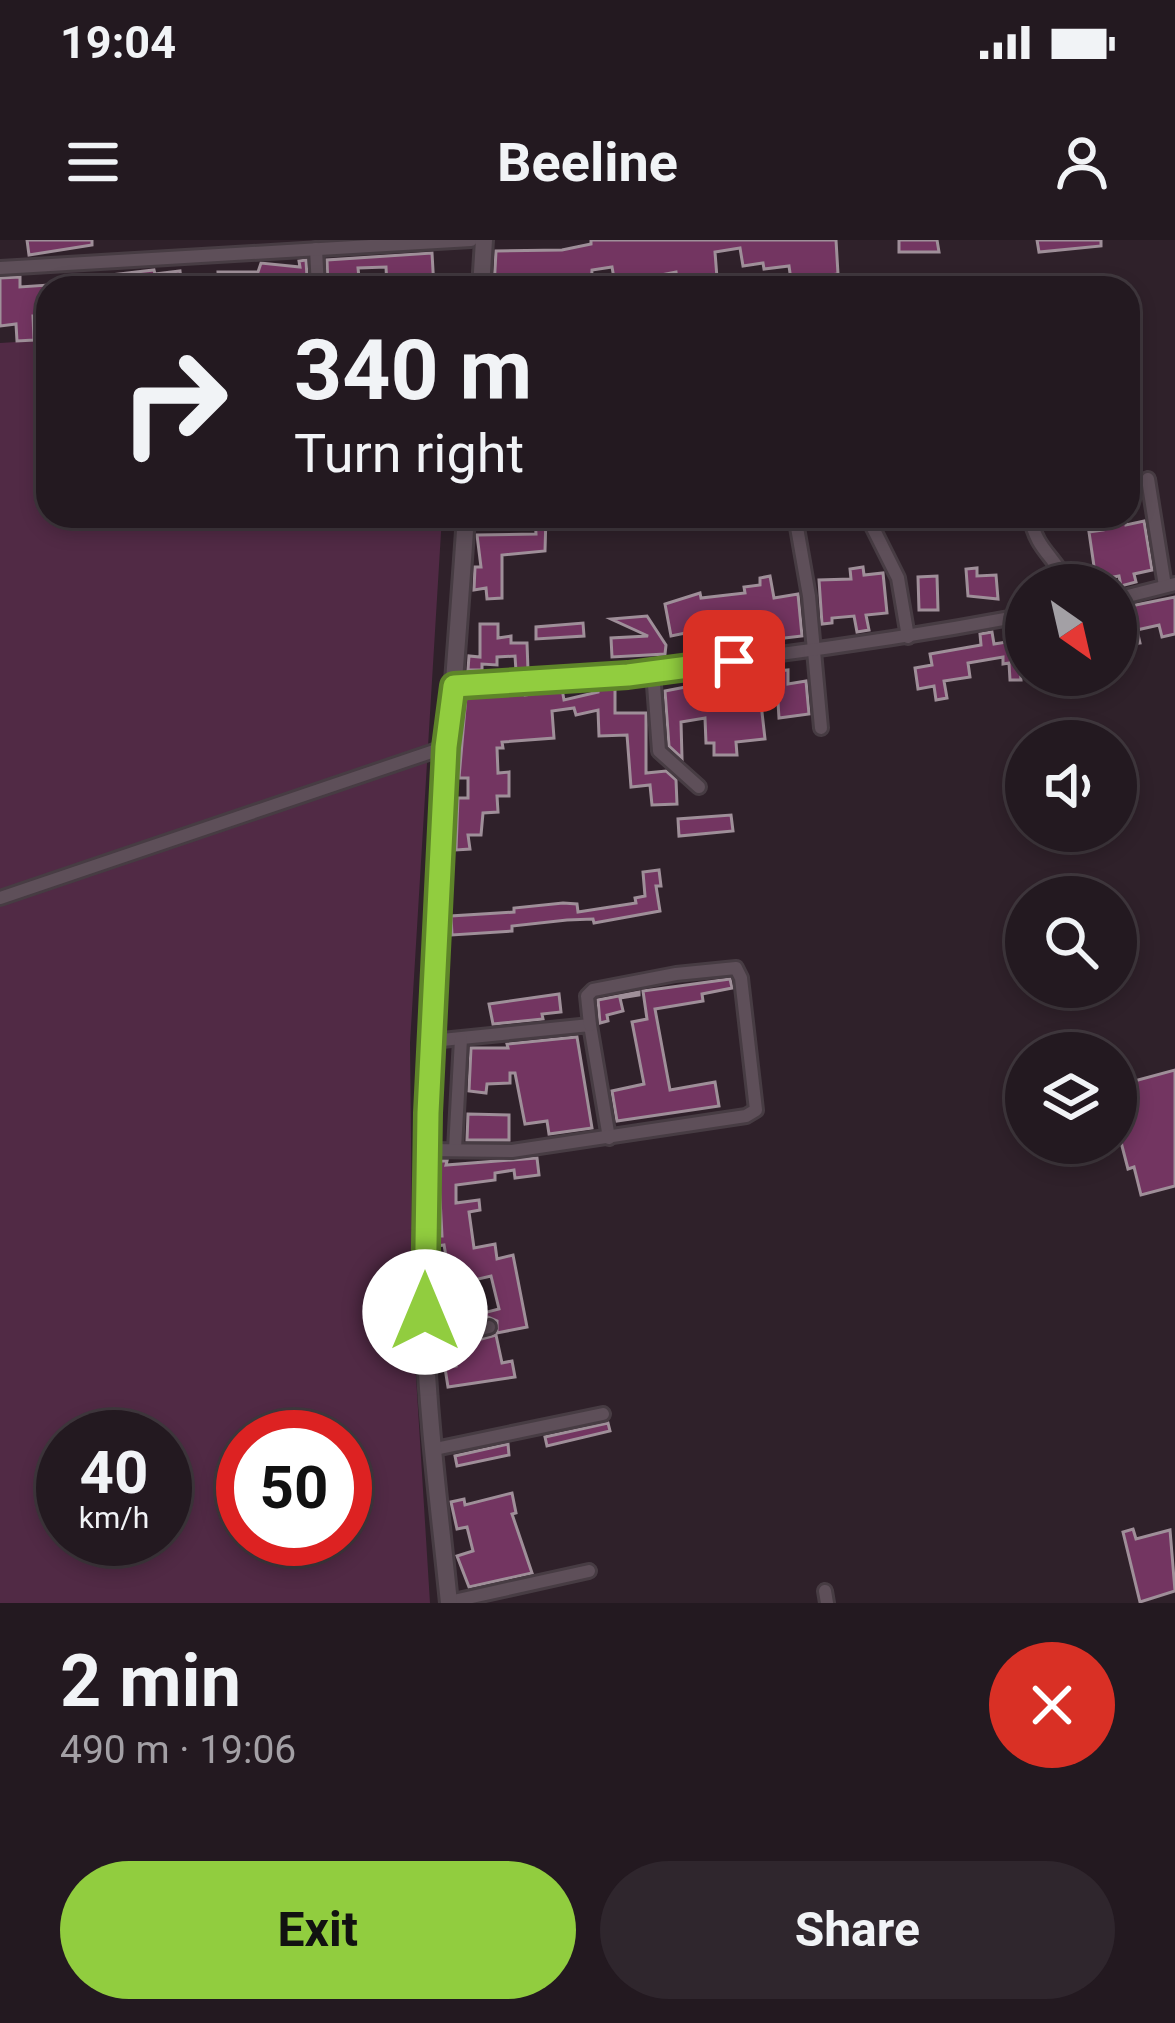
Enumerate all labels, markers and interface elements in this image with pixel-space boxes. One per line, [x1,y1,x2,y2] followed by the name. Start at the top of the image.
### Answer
[60,16,176,69] text: 19:04
[60,129,126,195] icon: menu
[1049,129,1115,195] icon: person
[497,131,678,194] text: Beeline
[294,321,532,420] text: 340 m
[96,324,252,480] icon: right
[294,422,524,485] text: Turn right
[1005,564,1137,696] north arrow
[1005,564,1137,1164] map controls
[683,610,785,712] pin
[701,628,767,694] icon: arrive
[1005,720,1137,852] button: sound
[1005,876,1137,1008] button: search
[1005,1032,1137,1164] button: layers
[362,1249,488,1375] position arrow
[216,1410,372,1566] speed limit sign: 50
[80,1437,148,1508] text: 40
[79,1500,149,1535] text: km/h
[60,1639,241,1724] text: 2 min
[989,1642,1115,1768] button: close
[60,1727,296,1773] text: 490 m · 19:06
[60,1861,576,1999] button: Exit
[600,1861,1115,1999] button: Share

